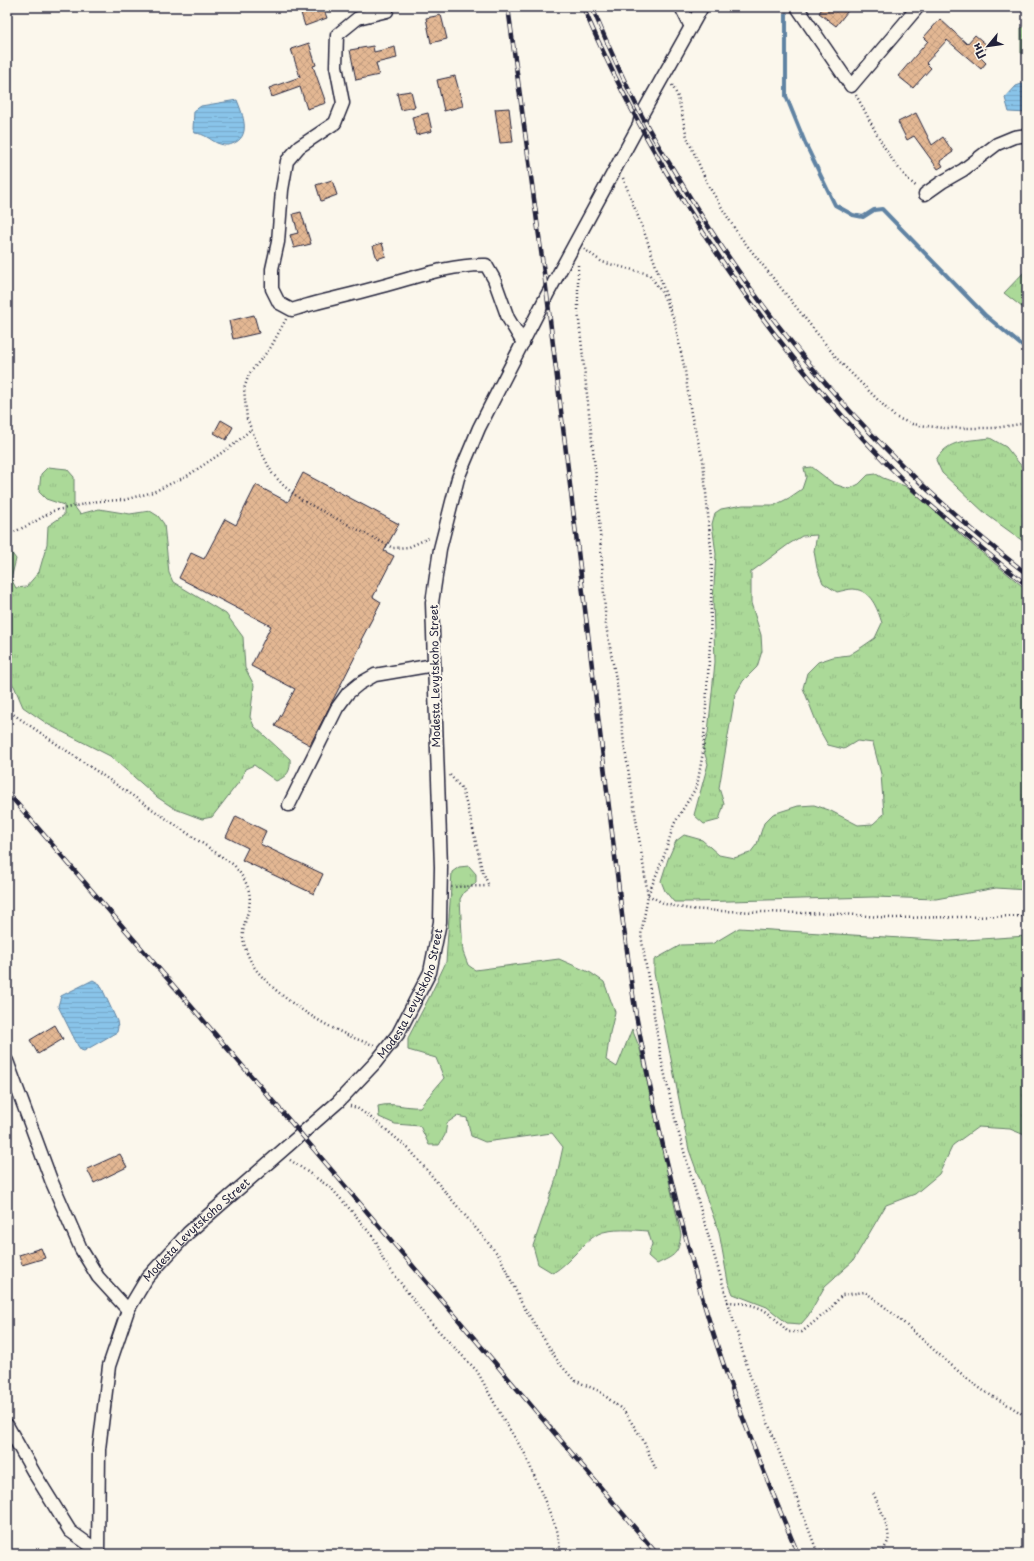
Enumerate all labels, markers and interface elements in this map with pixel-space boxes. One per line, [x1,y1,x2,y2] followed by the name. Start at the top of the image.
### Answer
[968,26,1008,66] north arrow
[968,40,990,62] text: Пн
[425,604,444,748] street label: Modesta Levytskoho Street
[373,927,447,1062] street label: Modesta Levytskoho Street
[139,1173,254,1285] street label: Modesta Levytskoho Street

